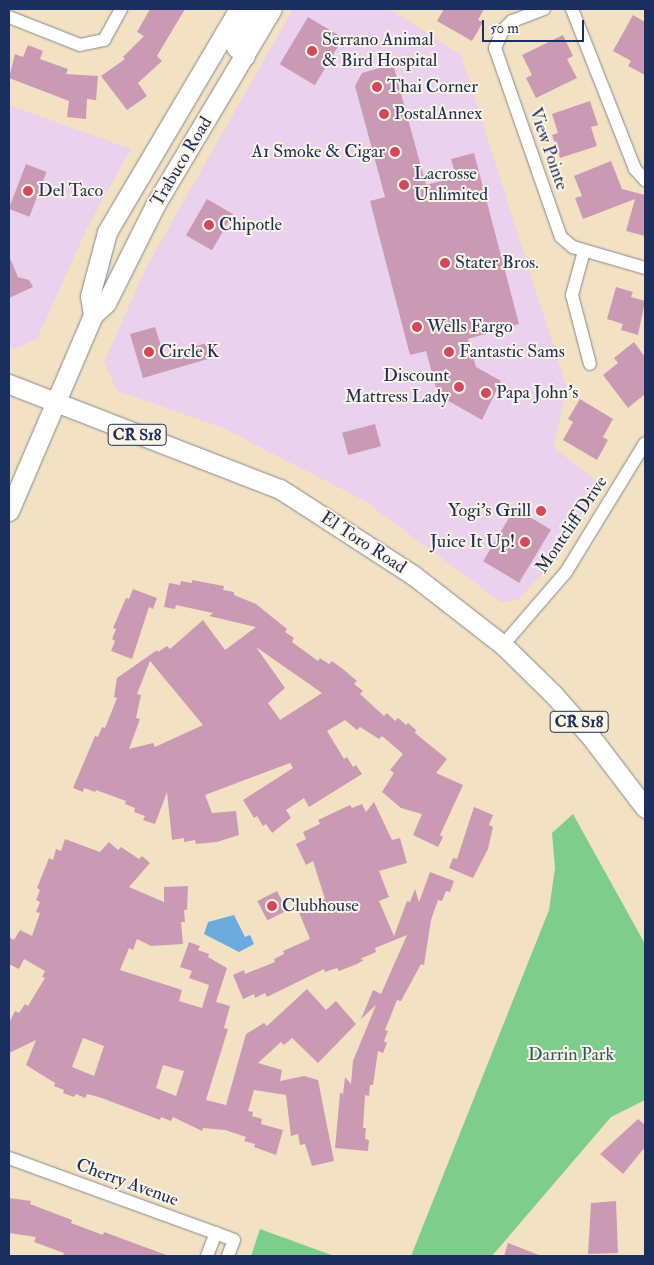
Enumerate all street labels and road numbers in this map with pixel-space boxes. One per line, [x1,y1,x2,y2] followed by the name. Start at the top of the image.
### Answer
[524,105,572,193] street label: View Pointe
[147,113,217,211] street label: Trabuco Road
[107,422,167,448] road number: CR S18
[532,472,612,578] street label: Montcliff Drive
[316,507,410,579] street label: El Toro Road
[549,709,609,736] road number: CR S18
[73,1154,181,1212] street label: Cherry Avenue

